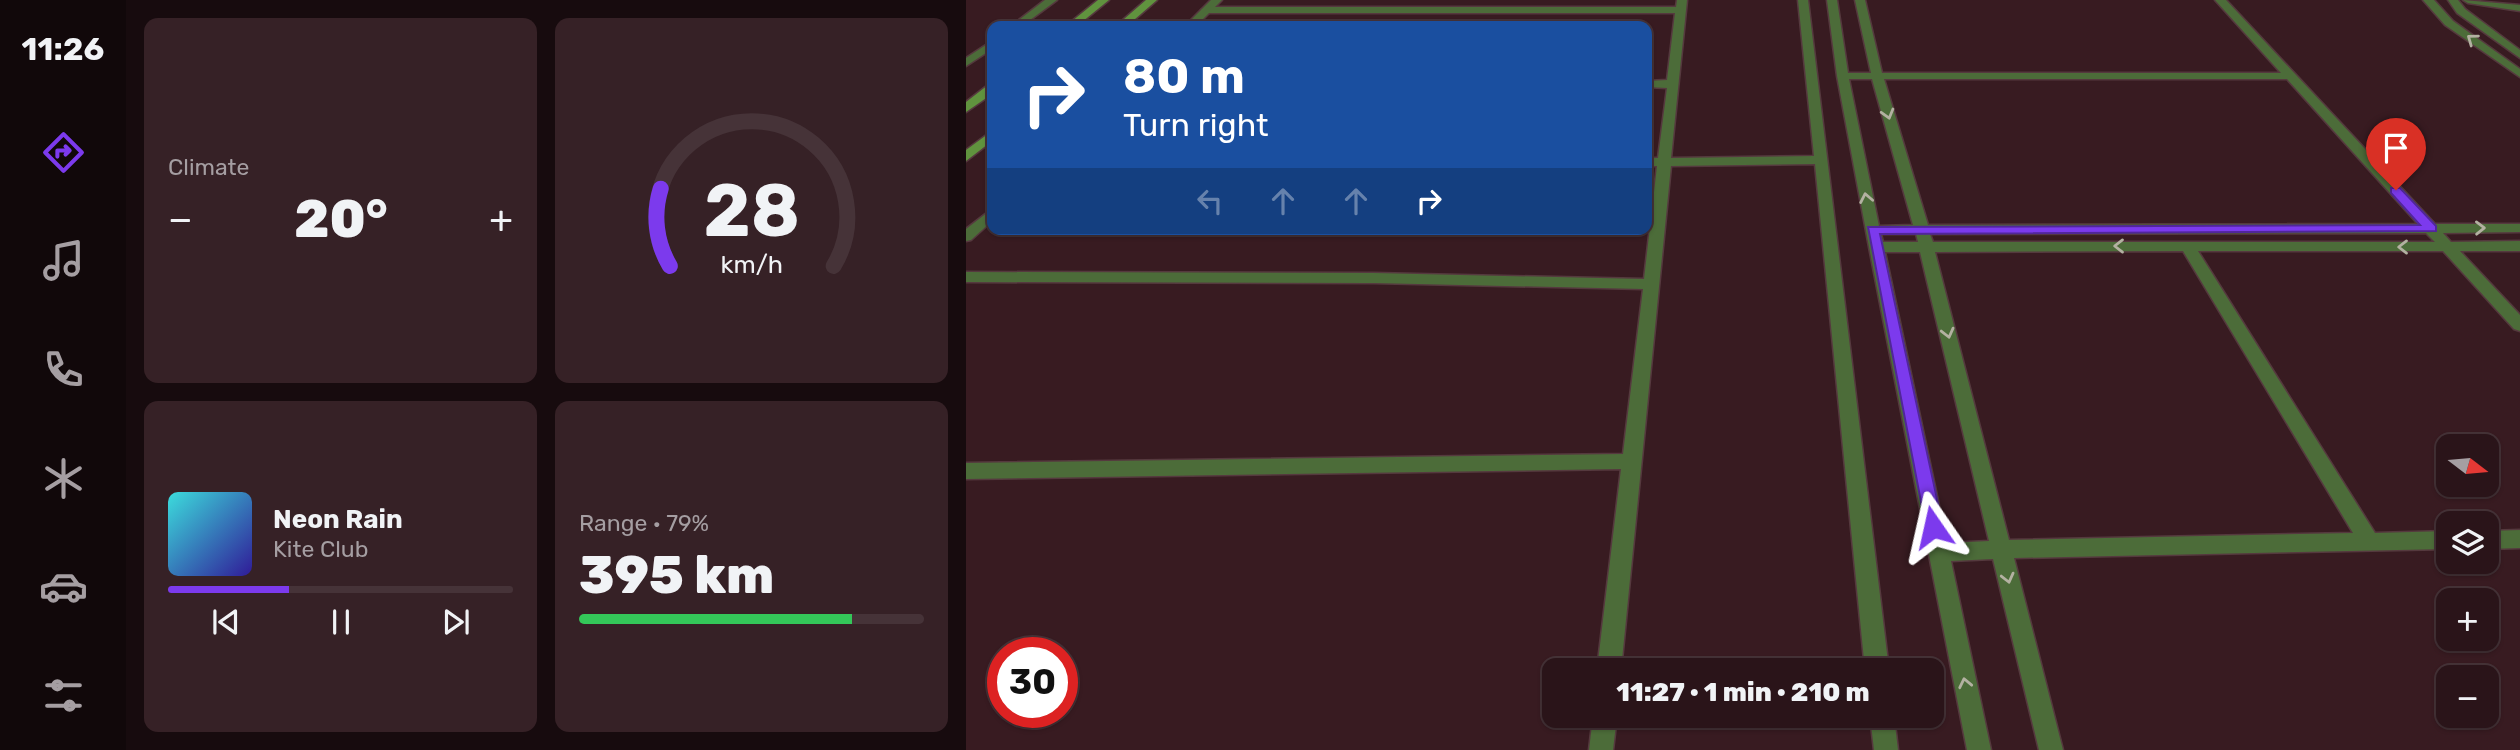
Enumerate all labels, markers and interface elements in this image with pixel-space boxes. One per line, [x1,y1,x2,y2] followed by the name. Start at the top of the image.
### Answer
[22,30,104,68] text: 11:26
[2467,35,2480,48] one-way arrow
[1123,47,1245,105] text: 80 m
[1008,49,1099,140] icon: right
[1123,106,1268,144] text: Turn right
[1880,107,1895,119] one-way arrow
[2366,118,2426,190] pin
[39,128,88,177] icon: directions
[2377,129,2415,167] icon: arrive
[168,153,249,181] text: Climate
[703,169,800,255] text: 28
[1191,182,1229,220] icon: left
[1264,182,1302,220] icon: ahead
[1337,182,1375,220] icon: ahead
[1410,182,1448,220] icon: right
[294,188,388,250] text: 20°
[1860,192,1875,204] one-way arrow
[168,196,193,242] text: −
[489,196,513,242] text: +
[2475,220,2486,236] one-way arrow
[39,236,88,285] icon: music
[2113,238,2124,254] one-way arrow
[2397,239,2408,255] one-way arrow
[720,250,783,279] text: km/h
[1940,327,1954,339] one-way arrow
[39,345,88,394] icon: phone
[2436,434,2499,497] north arrow
[2436,434,2499,728] map controls
[39,454,88,503] icon: climate
[1896,490,1970,564] position arrow
[273,504,403,535] text: Neon Rain
[579,509,709,537] text: Range · 79%
[2436,511,2499,574] button: layers
[273,535,368,563] text: Kite Club
[579,544,774,606] text: 395 km
[39,562,88,611] icon: car
[2000,572,2014,584] one-way arrow
[2436,588,2499,651] button: +
[207,603,245,641] icon: previous
[322,603,360,641] icon: pause
[437,603,475,641] icon: next
[987,637,1078,728] speed limit sign: 30
[2436,665,2499,728] button: −
[39,671,88,720] icon: filters
[1616,677,1870,708] text: 11:27 · 1 min · 210 m
[1959,677,1974,689] one-way arrow

